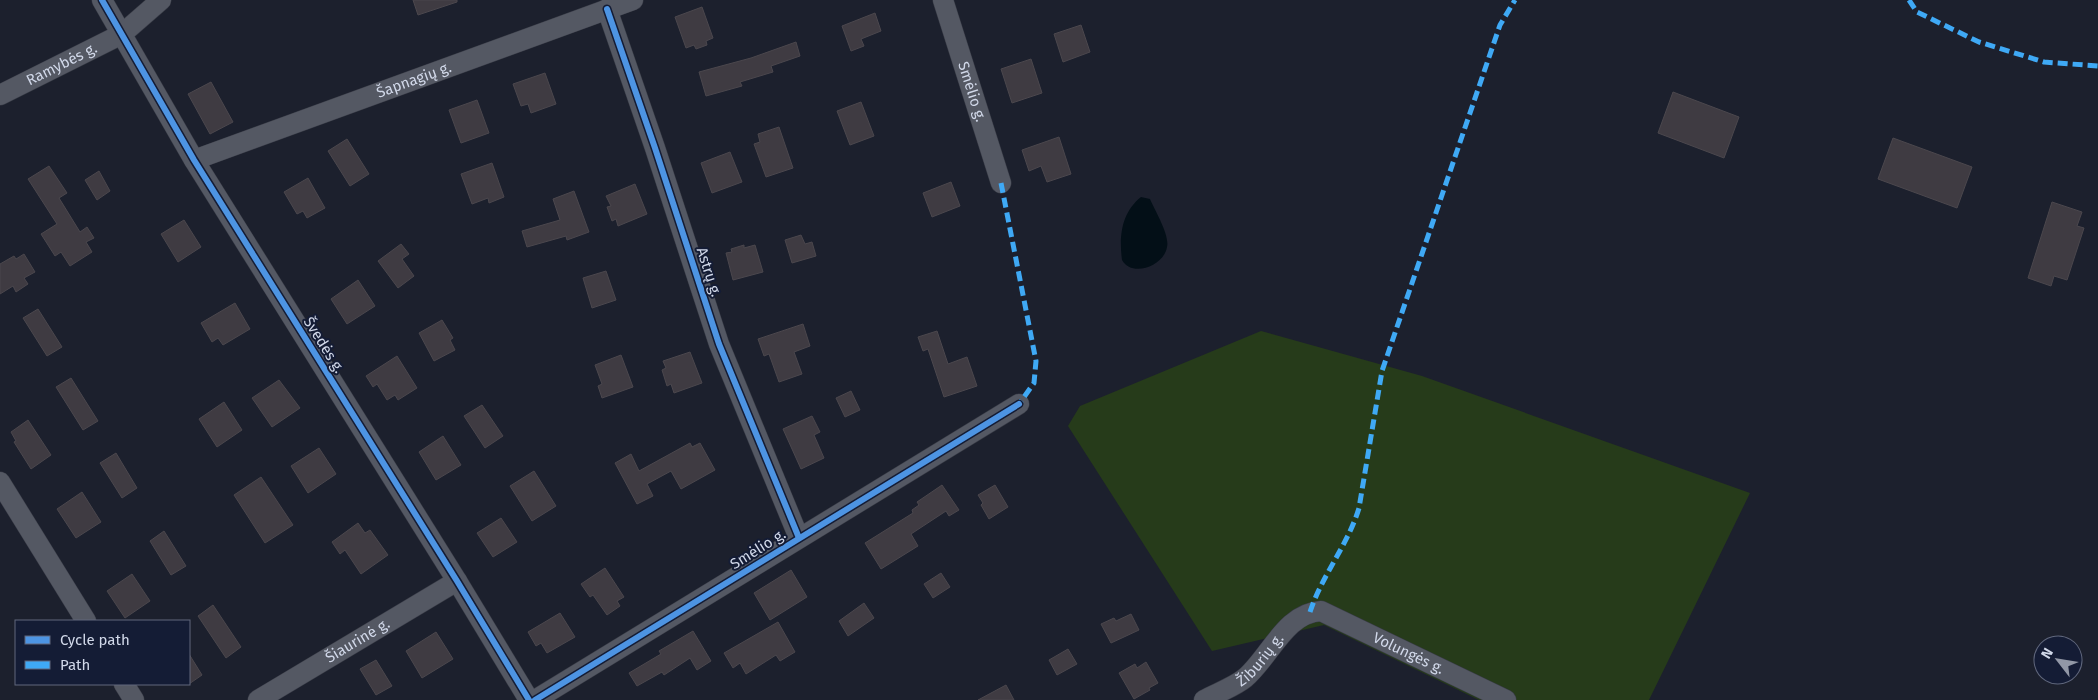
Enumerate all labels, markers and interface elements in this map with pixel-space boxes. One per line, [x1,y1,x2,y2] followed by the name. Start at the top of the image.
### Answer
[23,39,100,89] street label: Ramybės g.
[374,58,454,102] street label: Šapnagių g.
[954,59,990,124] street label: Smėlio g.
[693,245,725,299] street label: Astrų g.
[300,313,348,377] street label: Švedės g.
[727,525,789,573] street label: Smėlio g.
[322,614,393,667] street label: Šiaurinė g.
[15,620,190,685] legend
[1370,628,1447,678] street label: Volungės g.
[1233,630,1287,690] street label: Žiburių g.
[60,631,130,649] text: Cycle path
[2033,635,2083,685] north arrow
[2038,645,2057,662] text: N
[60,656,90,674] text: Path

